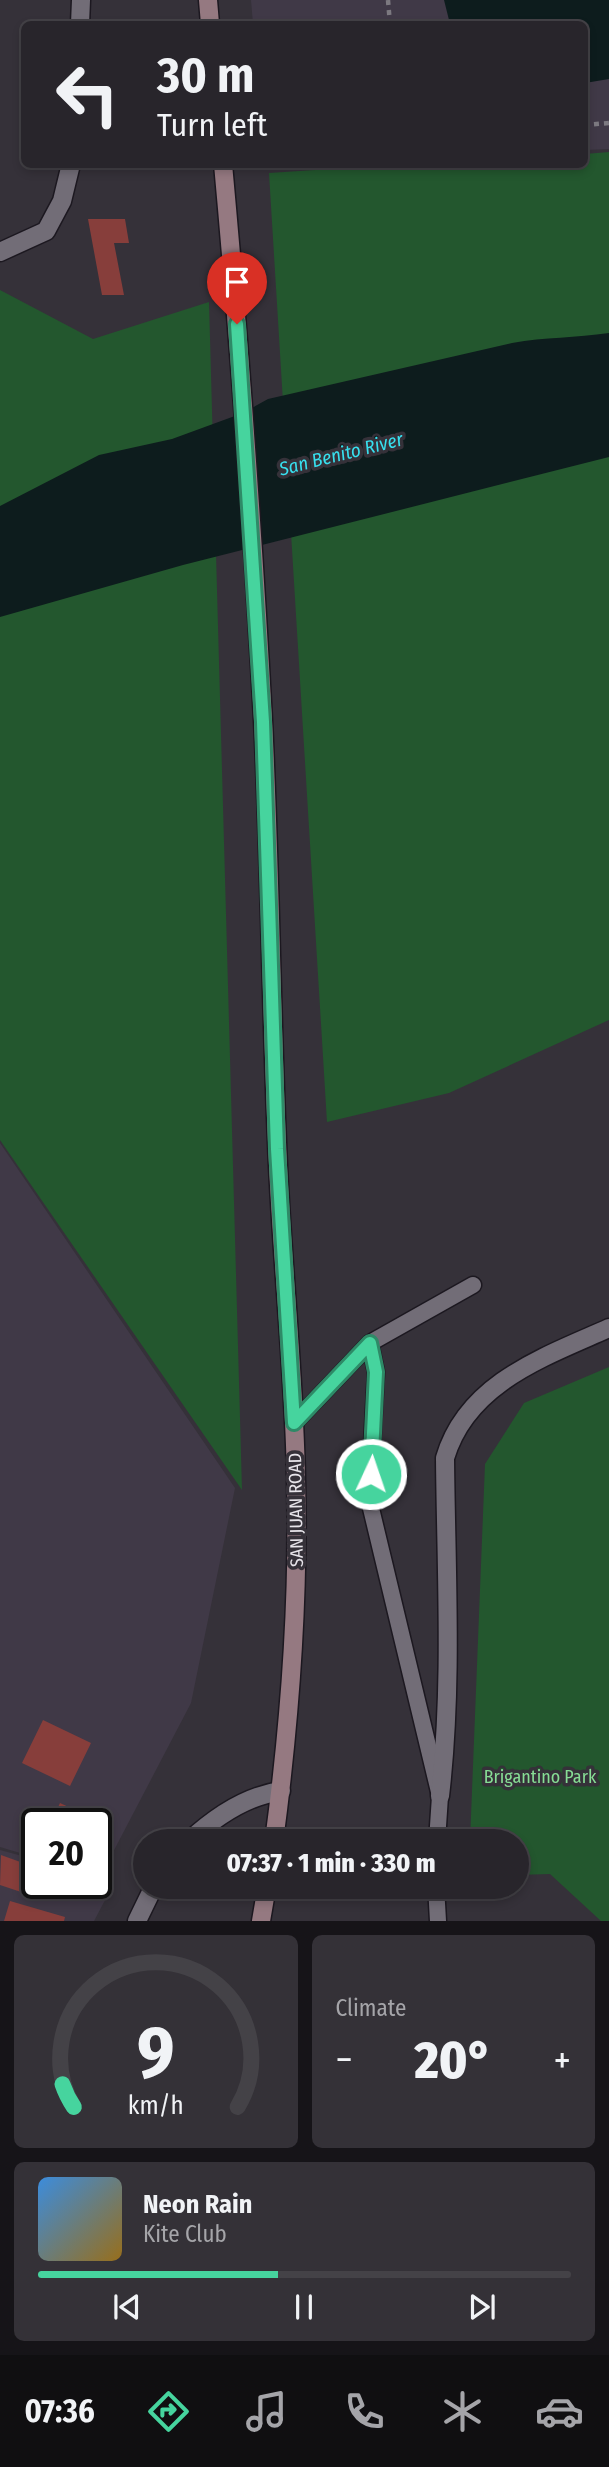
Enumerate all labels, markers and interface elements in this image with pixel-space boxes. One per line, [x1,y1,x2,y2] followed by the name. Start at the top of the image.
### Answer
[157,46,255,105] text: 30 m
[42,49,133,140] icon: left
[157,106,267,144] text: Turn left
[207,252,267,324] pin
[218,263,256,301] icon: arrive
[276,427,407,481] water label: San Benito River
[334,1437,408,1511] position arrow
[284,1453,308,1567] street label: SAN JUAN ROAD
[484,1766,597,1788] park label: Brigantino Park
[21,1808,112,1899] speed limit sign: 20
[226,1848,436,1879] text: 07:37 · 1 min · 330 m
[336,1994,406,2022] text: Climate
[137,2010,175,2097] text: 9
[414,2029,492,2092] text: 20°
[336,2037,353,2083] text: −
[554,2037,571,2083] text: +
[128,2091,184,2121] text: km/h
[143,2189,252,2220] text: Neon Rain
[143,2220,227,2248] text: Kite Club
[108,2288,146,2326] icon: previous
[285,2288,323,2326] icon: pause
[463,2288,501,2326] icon: next
[144,2387,193,2436] icon: directions
[242,2387,291,2436] icon: music
[340,2387,389,2436] icon: phone
[438,2387,487,2436] icon: climate
[535,2387,584,2436] icon: car
[24,2392,95,2430] text: 07:36

